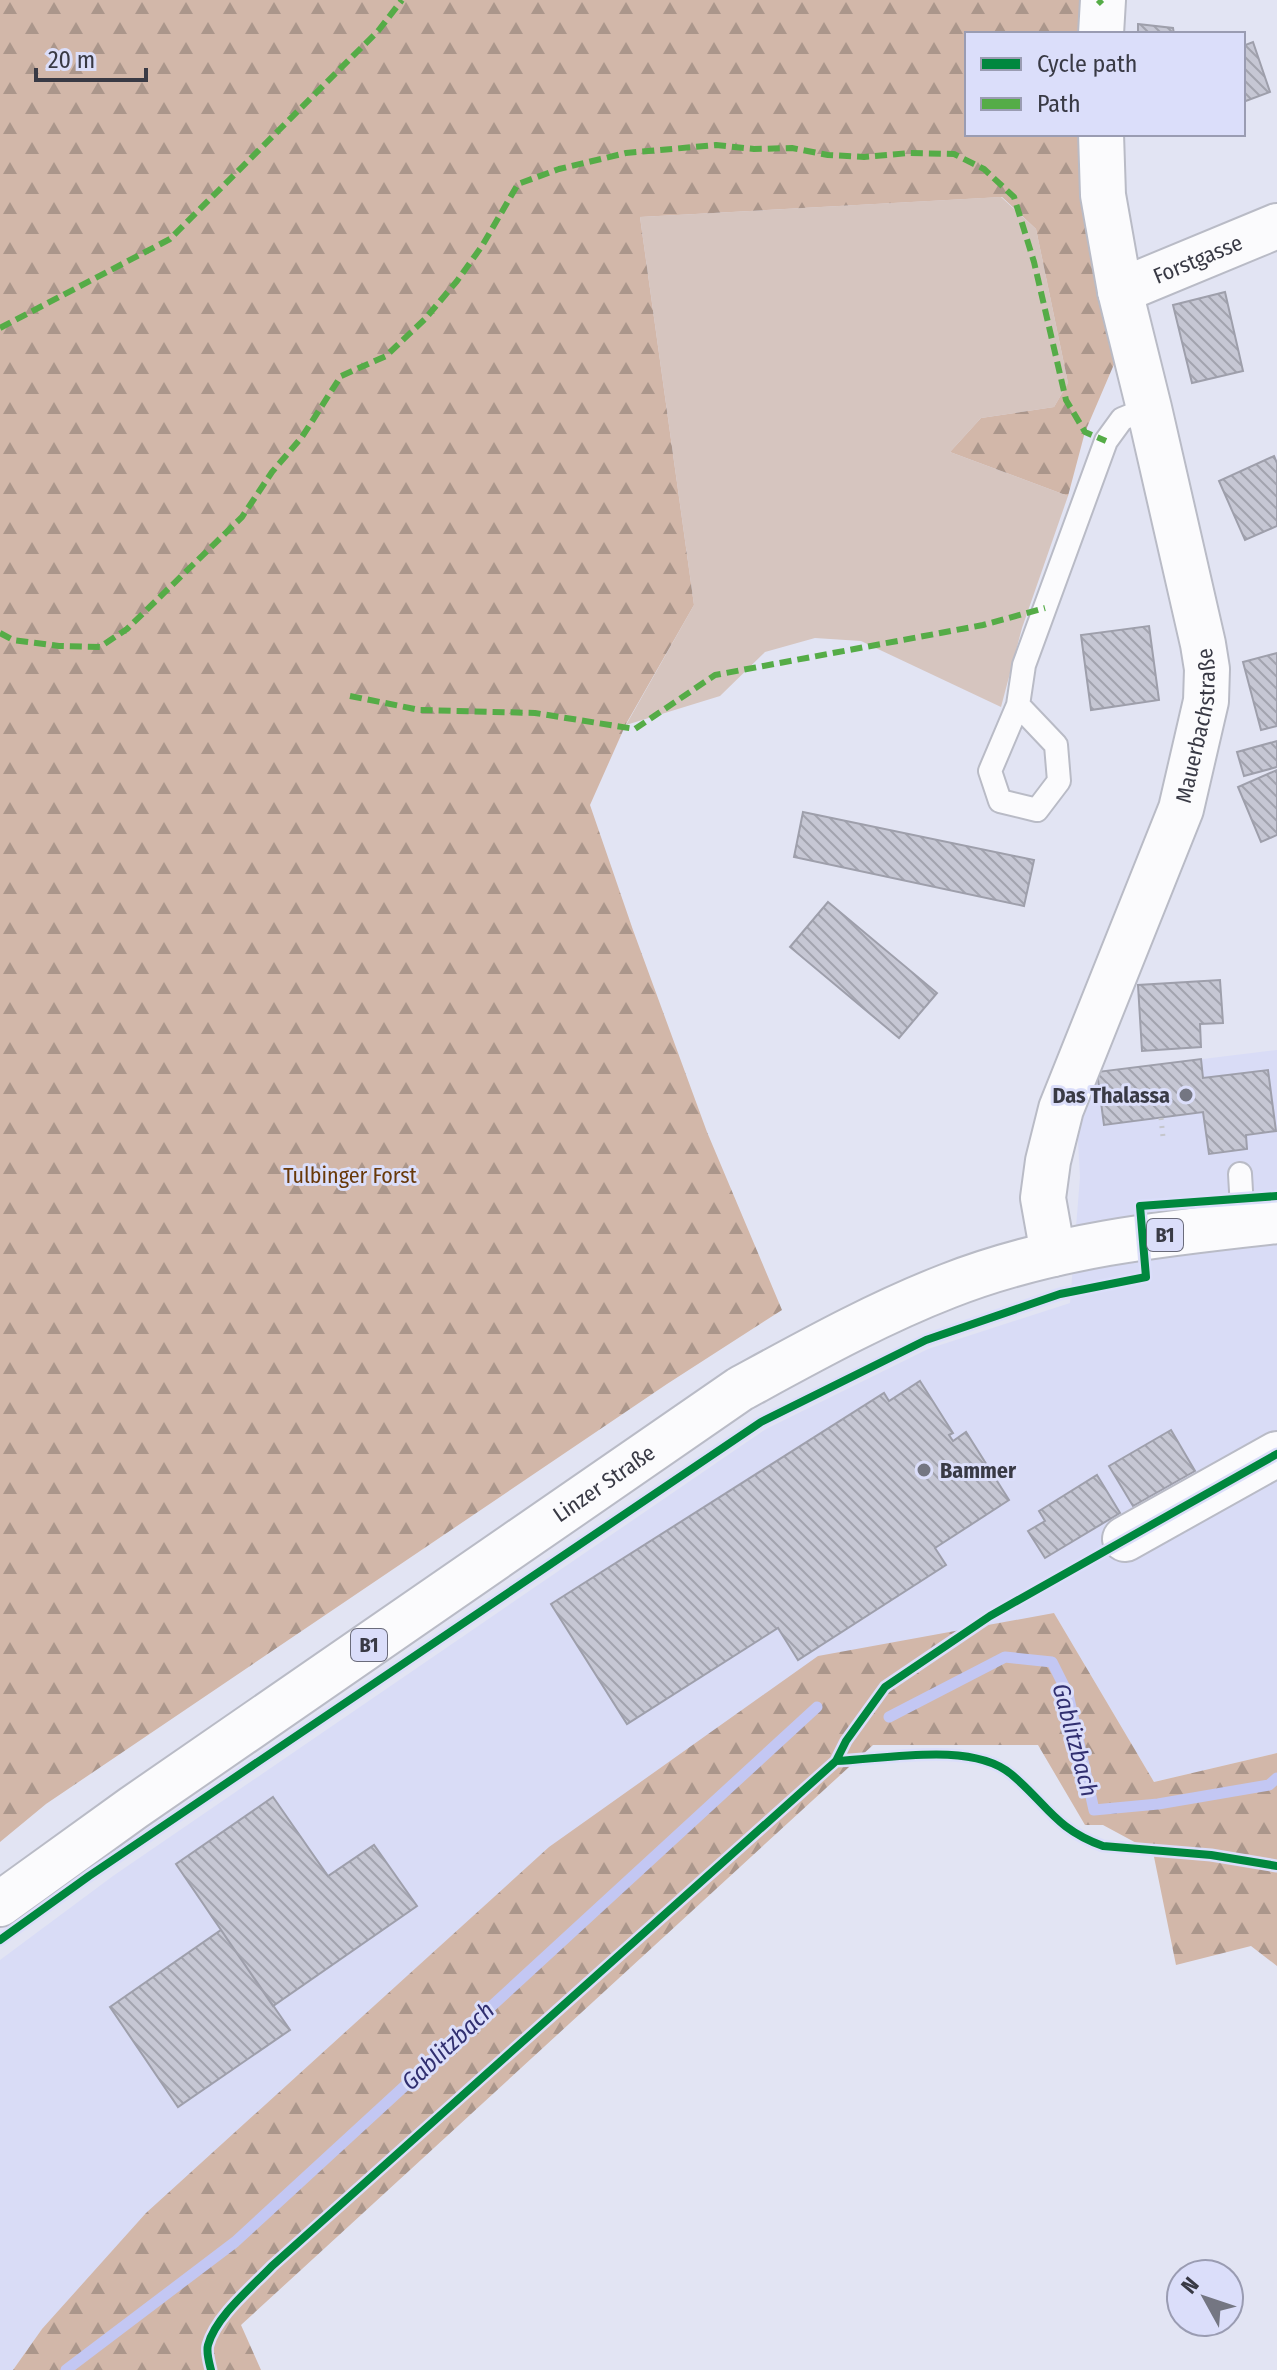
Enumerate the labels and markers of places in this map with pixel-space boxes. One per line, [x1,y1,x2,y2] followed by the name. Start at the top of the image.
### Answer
[1052,1082,1170,1109] place label: Das Thalassa
[1177,1086,1195,1104] marker: Das Thalassa
[940,1457,1017,1484] place label: Bammer
[915,1461,933,1479] marker: Bammer

